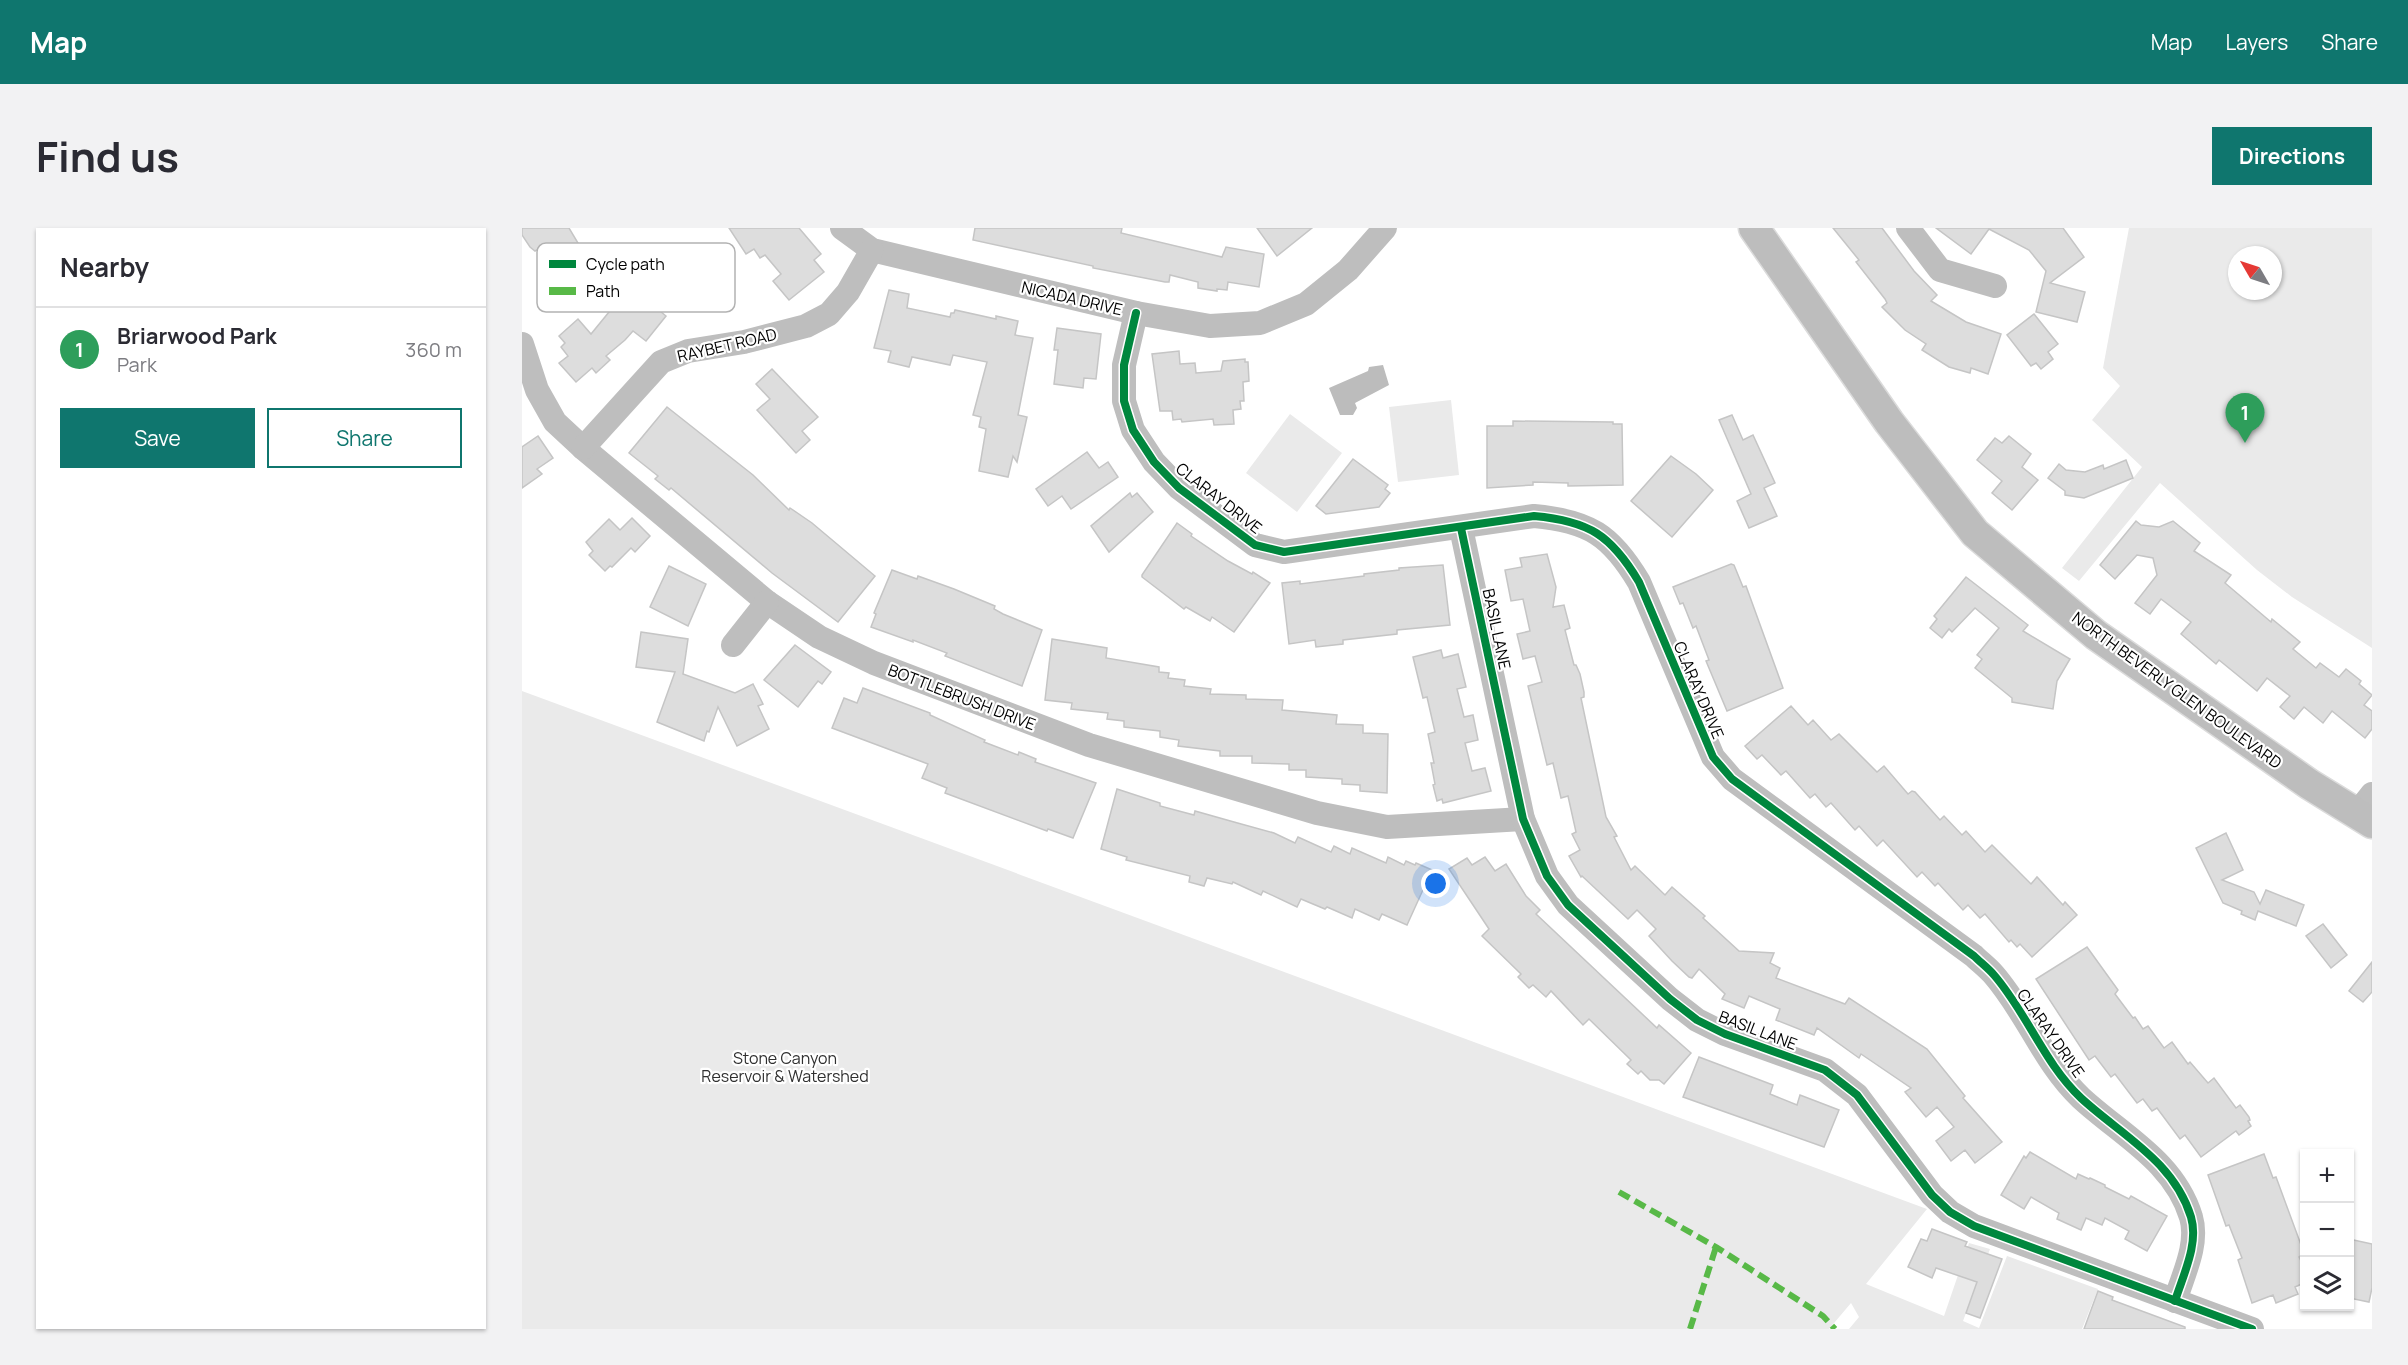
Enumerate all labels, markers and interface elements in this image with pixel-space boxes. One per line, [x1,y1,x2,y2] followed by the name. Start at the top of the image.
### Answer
[30,23,87,61] text: Map
[2151,28,2192,56] text: Map
[2225,28,2288,56] text: Layers
[2321,28,2378,56] text: Share
[36,127,179,185] text: Find us
[2212,127,2372,185] button: Directions
[537,243,735,312] legend
[2228,246,2282,300] north arrow
[60,249,149,285] text: Nearby
[586,253,665,275] text: Cycle path
[1019,276,1125,320] street label: NICADA DRIVE
[586,280,620,302] text: Path
[117,321,277,351] text: Briarwood Park
[675,323,779,367] street label: RAYBET ROAD
[75,336,84,363] text: 1
[405,336,462,363] text: 360 m
[117,351,157,378] text: Park
[2226,394,2264,443] pin: 1
[60,408,255,468] button: Save
[267,408,462,468] button: Share
[1171,457,1267,539] street label: CLARAY DRIVE
[1478,587,1516,671] street label: BASIL LANE
[2068,606,2287,774] street label: NORTH BEVERLY GLEN BOULEVARD
[1669,638,1729,742] street label: CLARAY DRIVE
[885,659,1039,735] street label: BOTTLEBRUSH DRIVE
[1421,869,1450,898] your location
[2012,984,2090,1082] street label: CLARAY DRIVE
[1716,1005,1800,1055] street label: BASIL LANE
[701,1047,869,1087] park label: Stone Canyon Reservoir & Watershed
[2300,1149,2354,1311] map controls
[2300,1149,2354,1203] button: +
[2300,1203,2354,1257] button: −
[2300,1257,2354,1311] button: layers

